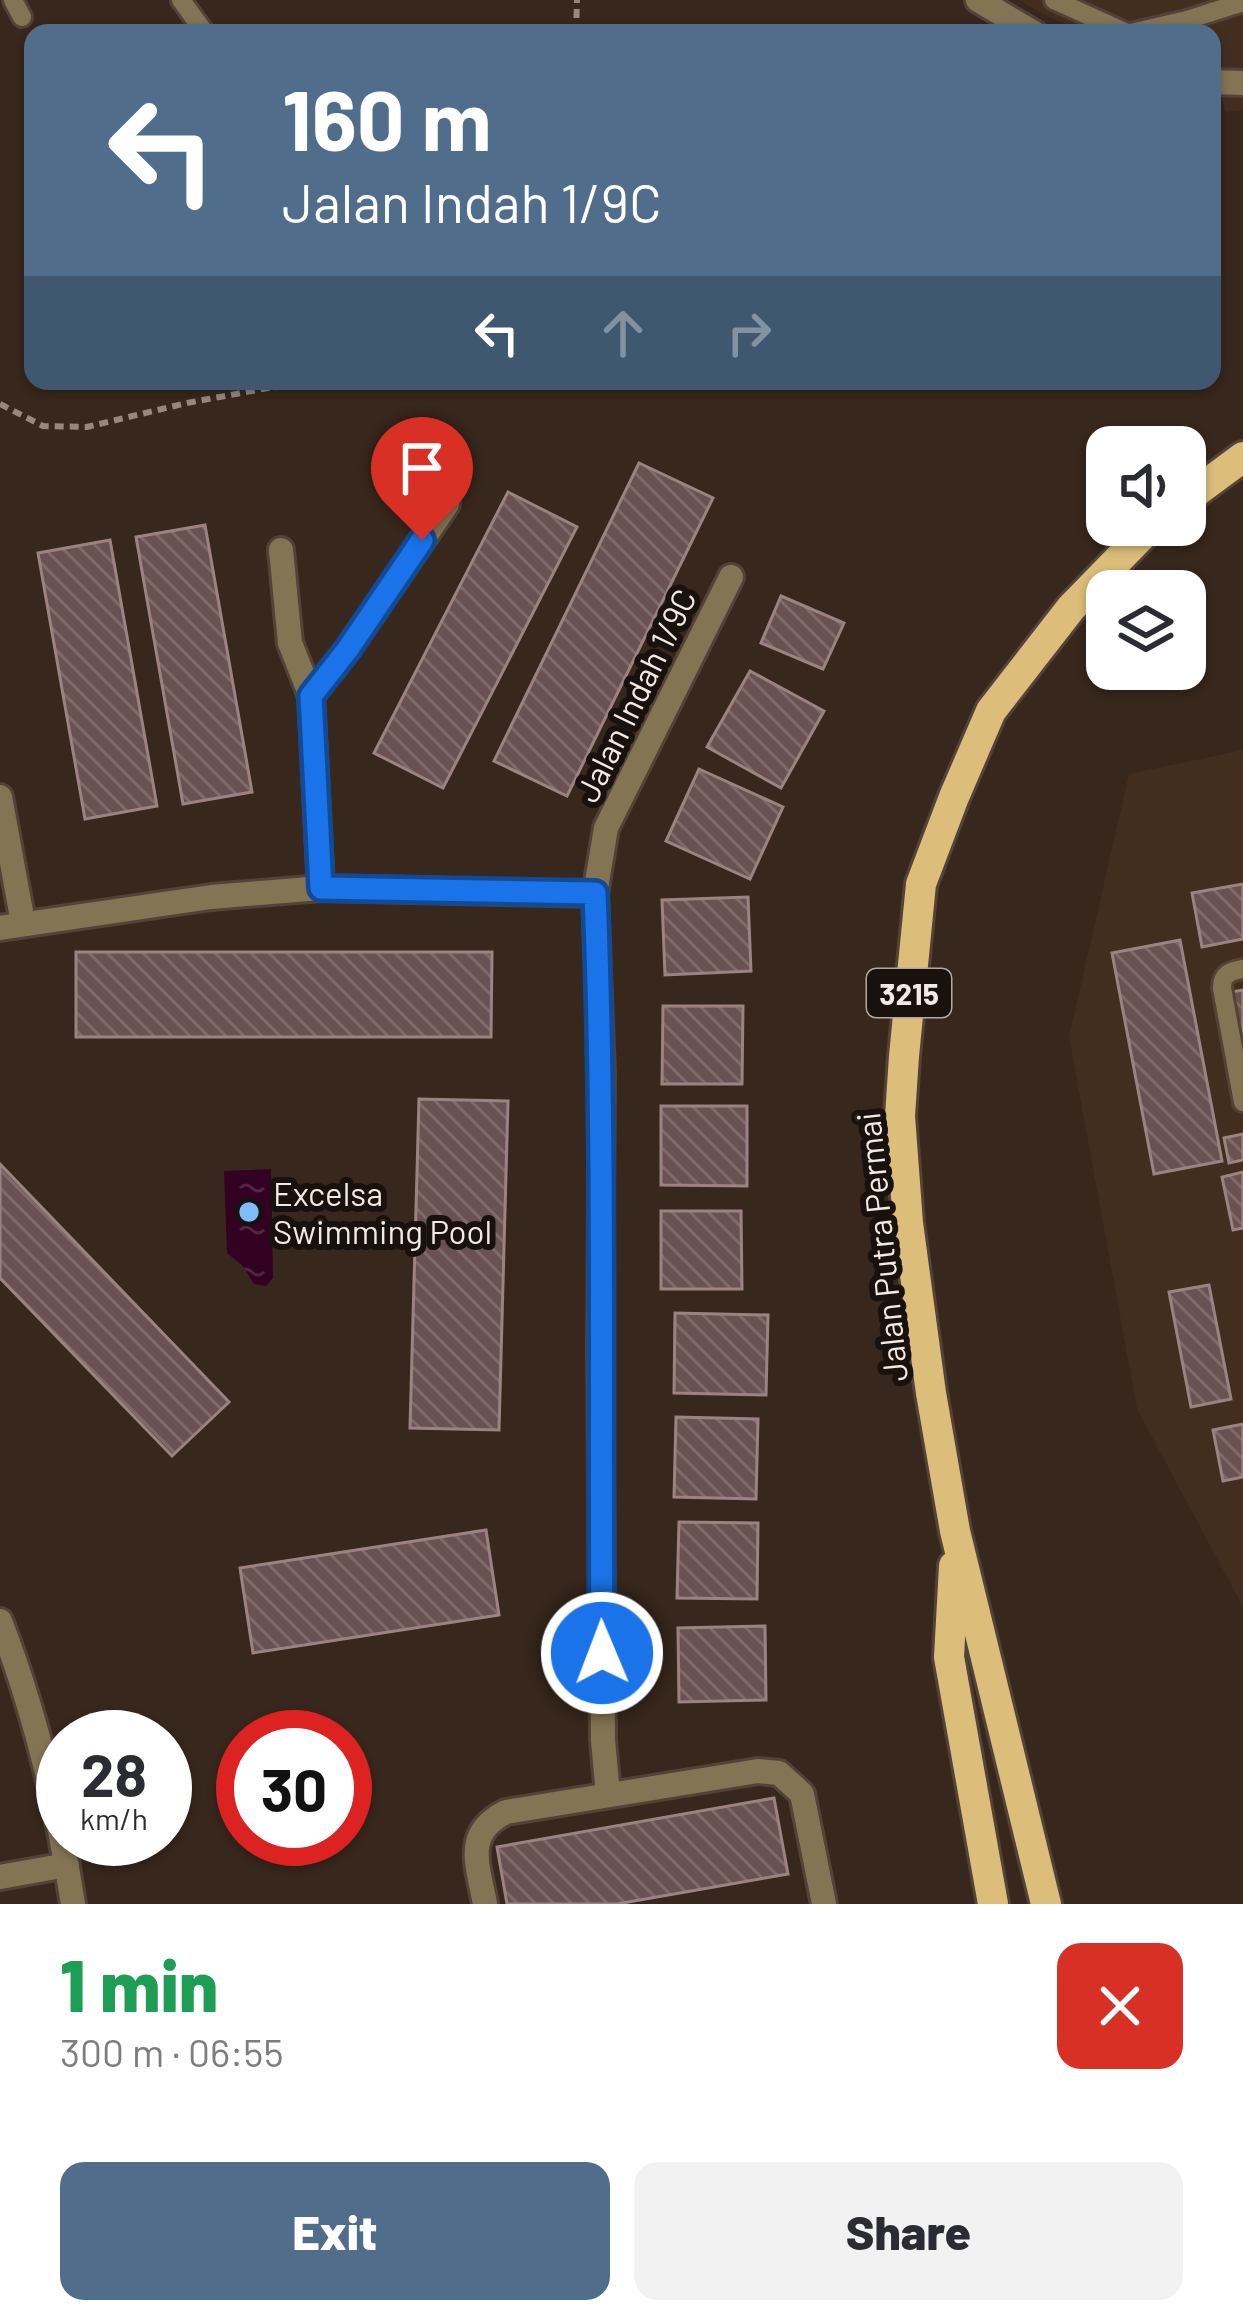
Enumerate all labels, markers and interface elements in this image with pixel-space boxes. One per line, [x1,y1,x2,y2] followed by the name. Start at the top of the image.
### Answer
[282,67,492,168] text: 160 m
[84,72,240,228] icon: left
[282,169,662,234] text: Jalan Indah 1/9C
[464,300,530,366] icon: left
[590,300,656,366] icon: ahead
[716,300,782,366] icon: right
[371,417,473,540] pin
[1086,426,1206,690] map controls
[1086,426,1206,546] button: sound
[389,435,455,501] icon: arrive
[1086,570,1206,690] button: layers
[566,582,704,808] street label: Jalan Indah 1/9C
[867,969,951,1017] road number: 3215
[847,1110,915,1384] street label: Jalan Putra Permai
[273,1173,492,1251] place label: Excelsa Swimming Pool
[236,1199,262,1225] marker: Excelsa Swimming Pool
[539,1590,665,1716] position arrow
[216,1710,372,1866] speed limit sign: 30
[81,1737,147,1809] text: 28
[80,1800,148,1836] text: km/h
[60,1940,218,2026] text: 1 min
[1057,1943,1183,2069] button: close
[60,2028,283,2075] text: 300 m · 06:55
[60,2162,610,2300] button: Exit
[634,2162,1183,2300] button: Share

